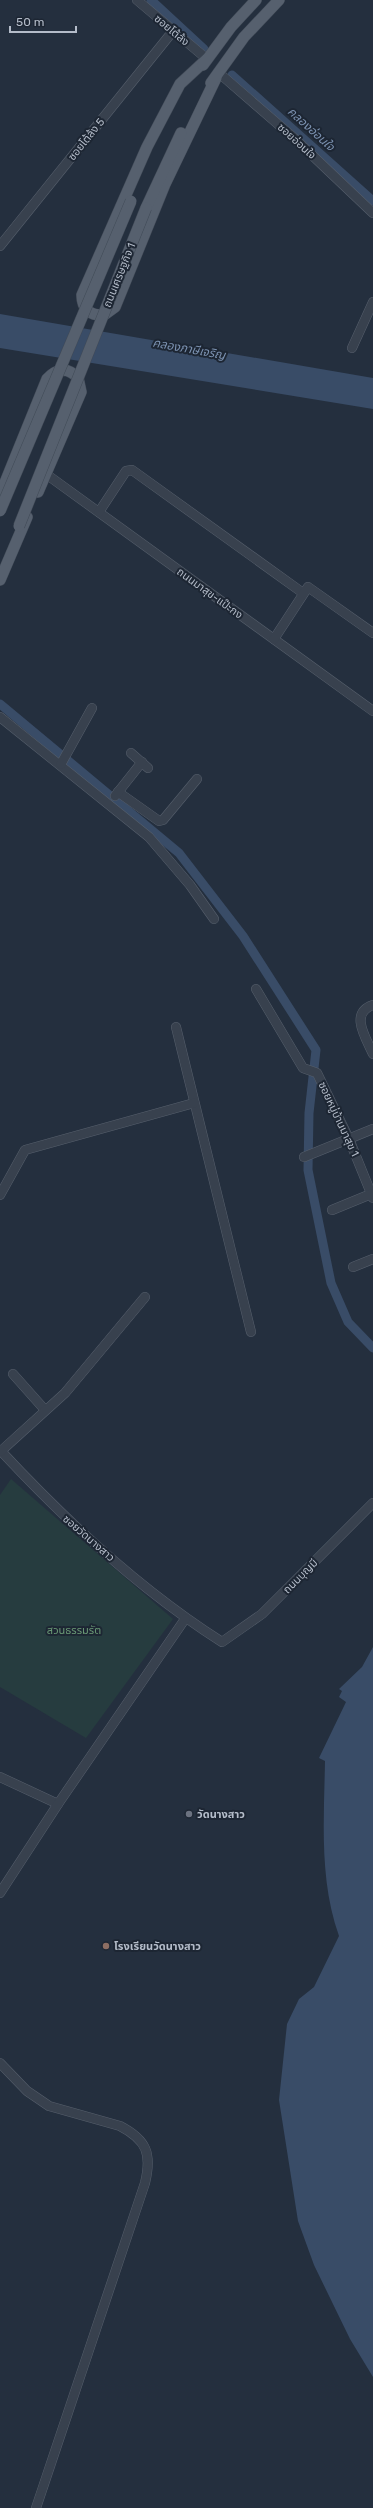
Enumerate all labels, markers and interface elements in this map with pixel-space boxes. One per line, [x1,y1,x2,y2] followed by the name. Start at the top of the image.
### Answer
[10,8,76,34] scale bar
[152,12,192,49] street label: ซอยโต้ล้ง
[16,15,44,29] text: 50 m
[285,104,338,154] water label: คลองอ่อนใจ
[65,115,108,163] street label: ซอยโต้ล้ง 5
[275,121,319,162] street label: ซอยอ่อนใจ
[101,241,138,309] street label: ถนนเศรษฐกิจ 1
[152,336,228,362] water label: คลองภาษีเจริญ
[174,565,245,622] street label: ถนนมาสุข-แป๊ะกง
[316,1080,362,1159] street label: ซอยหมู่บ้านมาสุข 1
[60,1512,117,1564] street label: ซอยวัดนางสาว
[280,1556,320,1596] street label: ถนนบุญมี
[47,1624,101,1637] park label: สวนธรรมรัต
[197,1808,245,1821] place label: วัดนางสาว
[184,1809,194,1819] marker: วัดนางสาว
[114,1940,201,1953] place label: โรงเรียนวัดนางสาว
[101,1941,111,1951] marker: โรงเรียนวัดนางสาว

